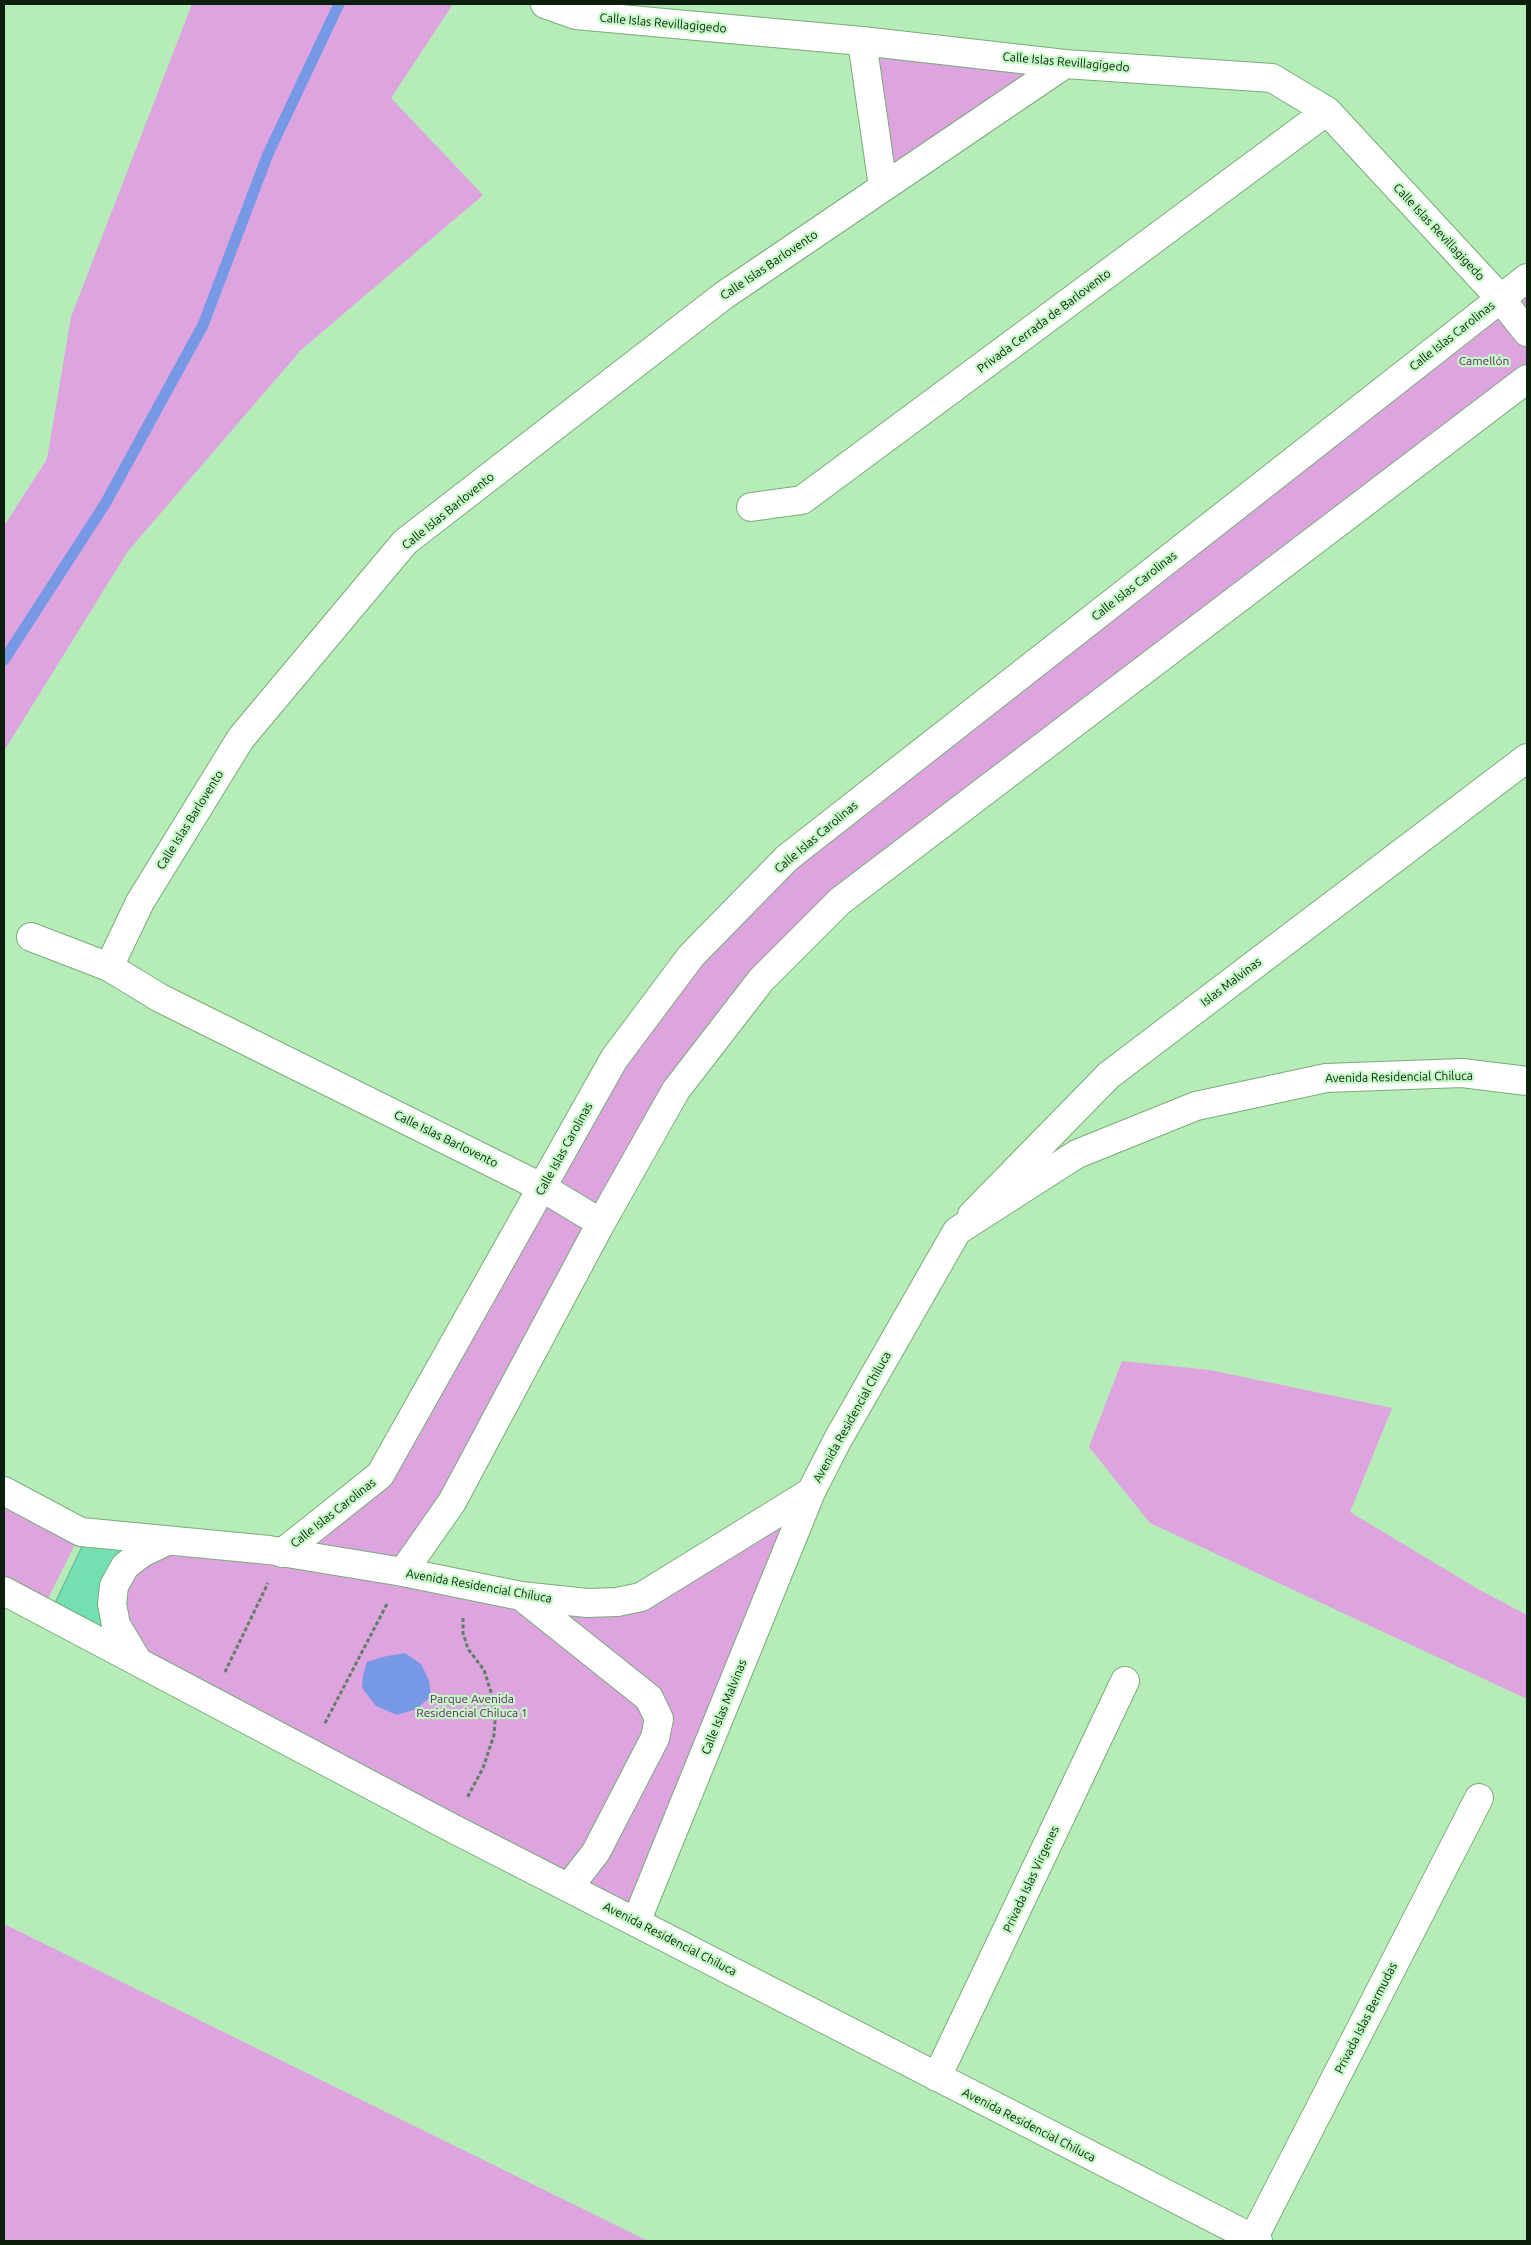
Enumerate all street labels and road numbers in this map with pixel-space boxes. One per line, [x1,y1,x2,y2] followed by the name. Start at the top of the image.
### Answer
[599,10,727,36] street label: Calle Islas Revillagigedo
[1002,49,1130,75] street label: Calle Islas Revillagigedo
[1390,180,1488,284] street label: Calle Islas Revillagigedo
[718,227,820,303] street label: Calle Islas Barlovento
[974,266,1114,376] street label: Privada Cerrada de Barlovento
[1407,298,1497,374] street label: Calle Islas Carolinas
[399,469,497,553] street label: Calle Islas Barlovento
[1089,548,1179,624] street label: Calle Islas Carolinas
[154,768,226,872] street label: Calle Islas Barlovento
[771,798,861,876] street label: Calle Islas Carolinas
[1198,954,1264,1010] street label: Islas Malvinas
[1325,1069,1473,1085] street label: Avenida Residencial Chiluca
[532,1100,596,1198] street label: Calle Islas Carolinas
[391,1107,501,1171] street label: Calle Islas Barlovento
[810,1349,894,1485] street label: Avenida Residencial Chiluca
[288,1475,378,1551] street label: Calle Islas Carolinas
[405,1566,553,1606] street label: Avenida Residencial Chiluca
[698,1657,750,1757] street label: Calle Islas Malvinas
[1000,1823,1062,1935] street label: Privada Islas Virgenes
[601,1899,739,1979] street label: Avenida Residencial Chiluca
[1332,1960,1400,2076] street label: Privada Islas Bermudas
[960,2085,1098,2165] street label: Avenida Residencial Chiluca

